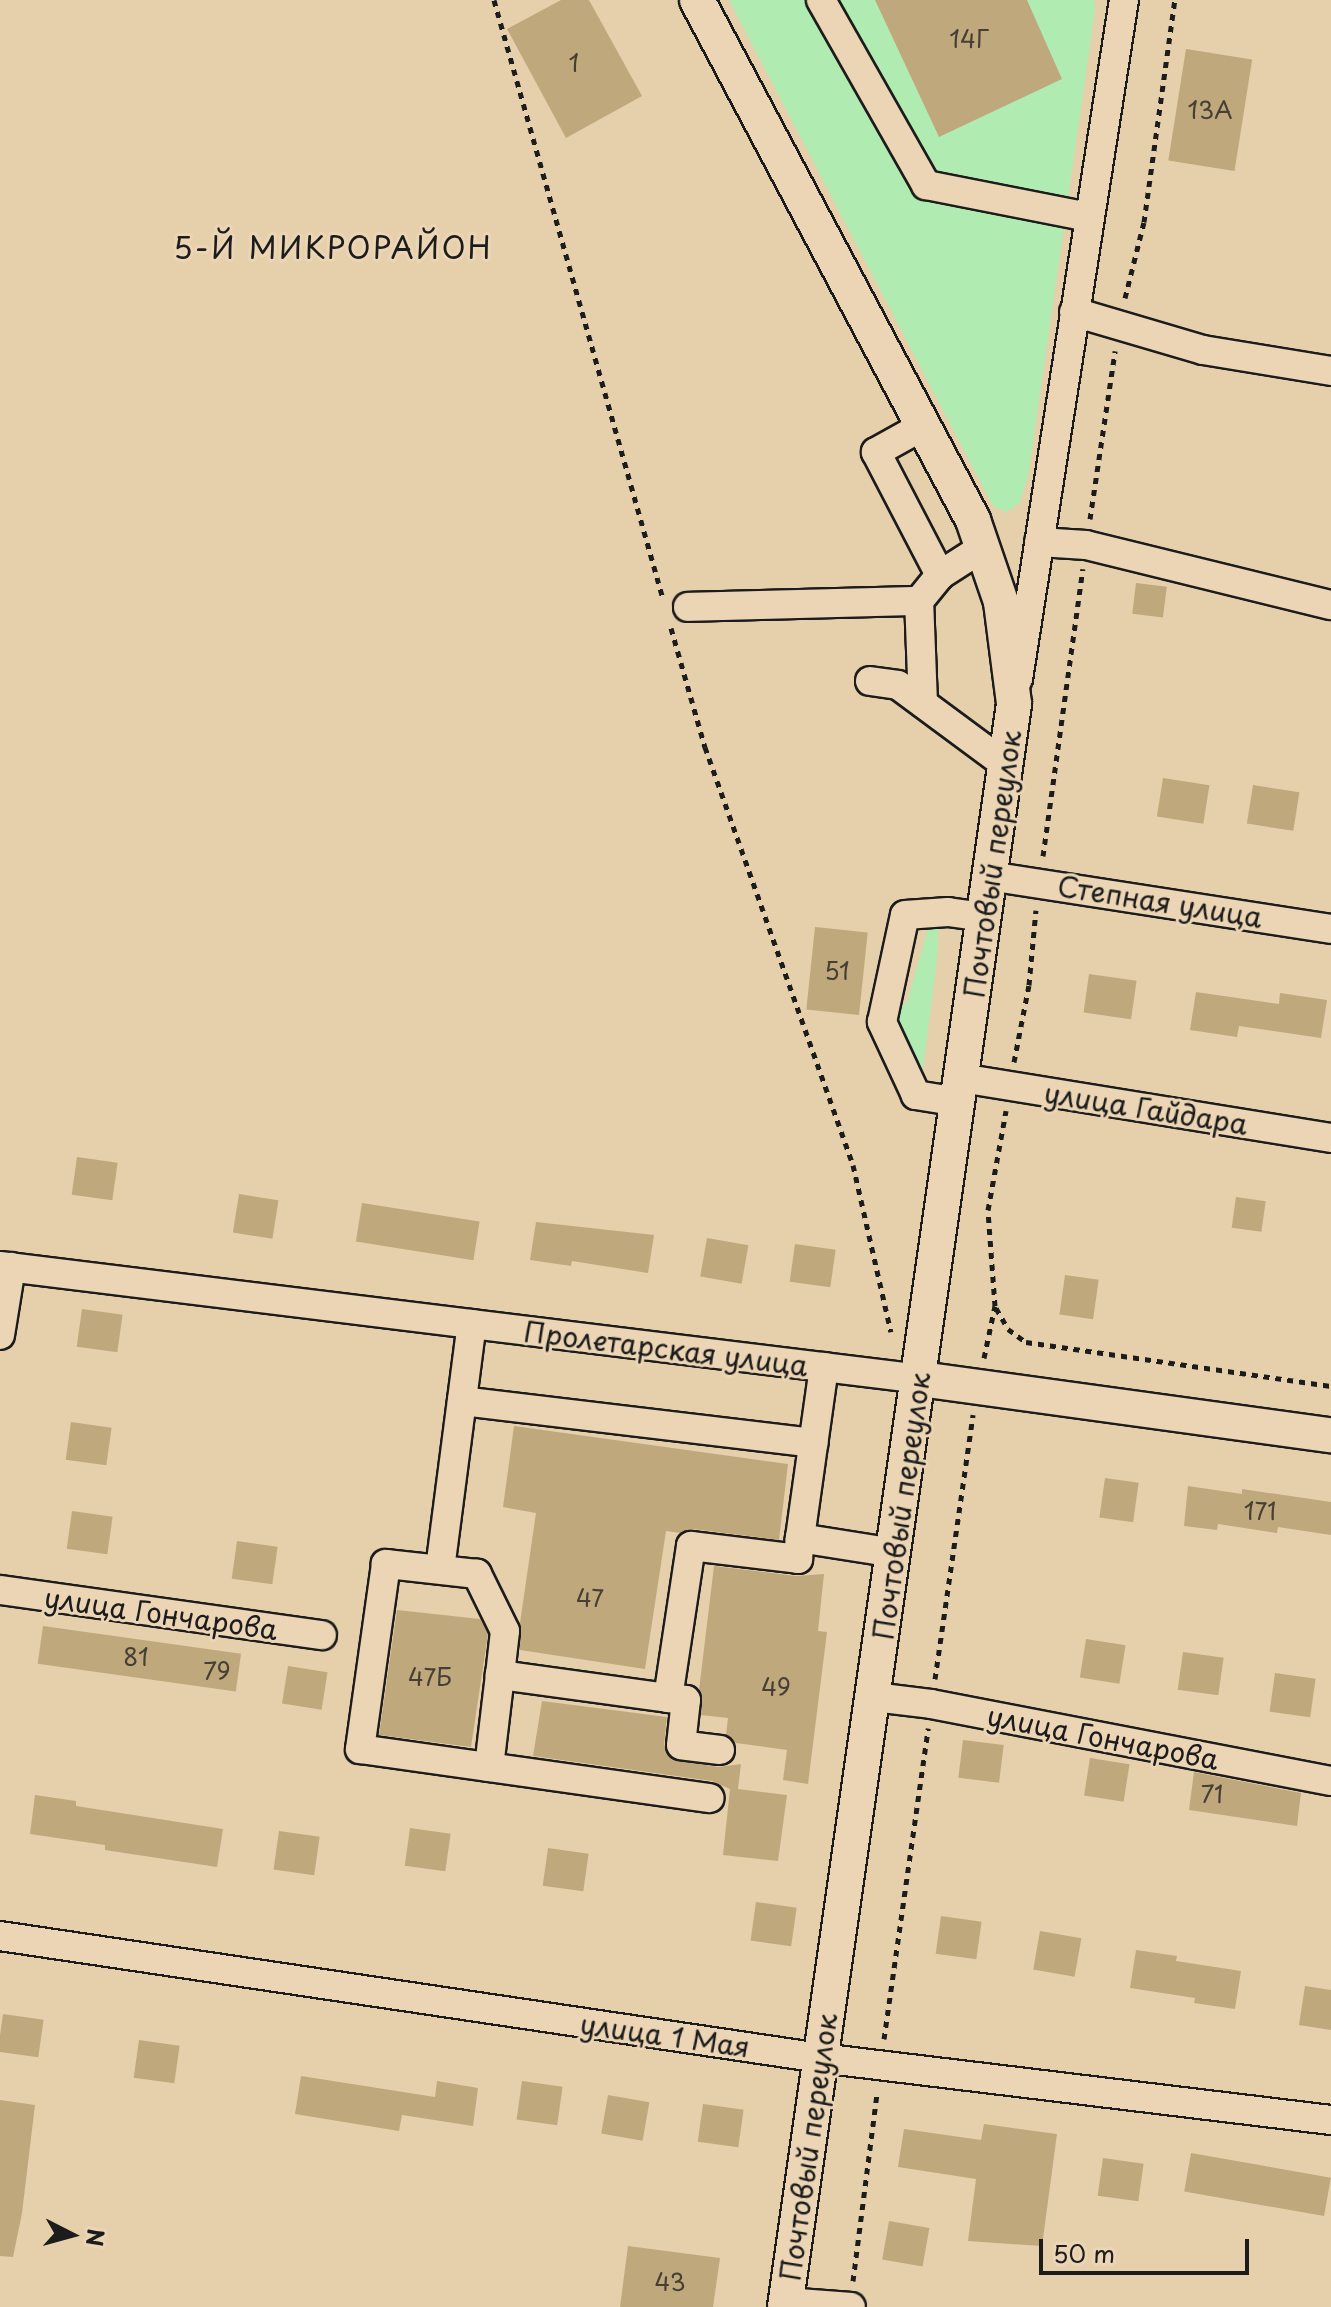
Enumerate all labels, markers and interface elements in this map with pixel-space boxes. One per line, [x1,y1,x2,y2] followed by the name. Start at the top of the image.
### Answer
[949,25,989,53] house number: 14Г
[569,49,579,77] house number: 1
[1187,96,1233,124] house number: 13А
[172,229,494,265] district label: 5-Й МИКРОРАЙОН
[957,729,1027,999] street label: Почтовый переулок
[1054,868,1266,934] street label: Степная улица
[824,957,850,985] house number: 51
[1042,1075,1250,1141] street label: улица Гайдара
[521,1314,811,1382] street label: Пролетарская улица
[866,1371,936,1641] street label: Почтовый переулок
[1244,1497,1276,1525] house number: 171
[42,1580,280,1646] street label: улица Гончарова
[576,1584,604,1612] house number: 47
[123,1643,149,1671] house number: 81
[203,1657,231,1685] house number: 79
[408,1663,452,1691] house number: 47Б
[761,1673,791,1701] house number: 49
[984,1698,1222,1776] street label: улица Гончарова
[1201,1780,1223,1808] house number: 71
[577,2006,753,2064] street label: улица 1 Мая
[773,2012,843,2282] street label: Почтовый переулок
[32,2195,112,2275] north arrow
[1043,2223,1253,2273] scale bar
[79,2227,114,2248] text: N
[1053,2235,1115,2271] text: 50 m
[654,2268,686,2296] house number: 43

